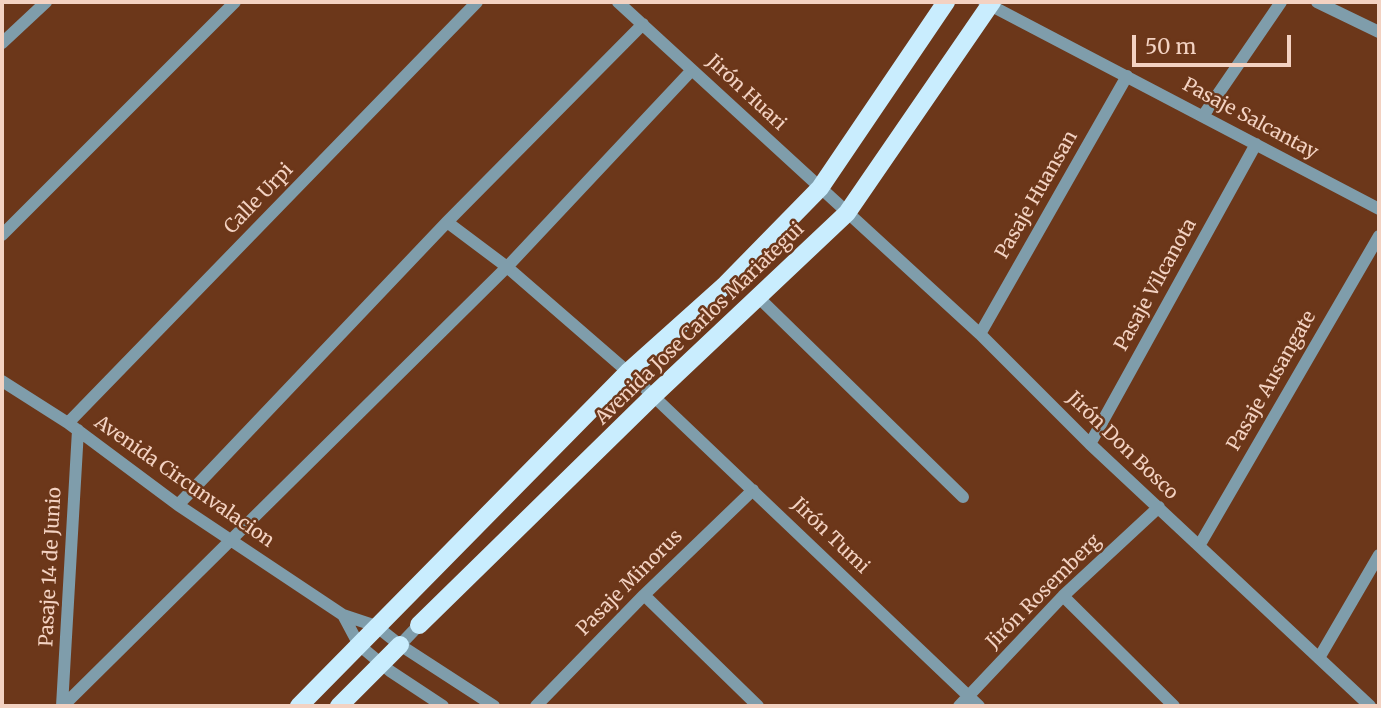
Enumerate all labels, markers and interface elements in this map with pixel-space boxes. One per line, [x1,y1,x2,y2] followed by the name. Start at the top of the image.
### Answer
[1136,21,1295,65] scale bar
[1145,33,1196,60] text: 50 m
[701,50,791,136] street label: Jirón Huari
[1178,74,1322,164] street label: Pasaje Salcantay
[991,127,1083,263] street label: Pasaje Huansan
[220,159,298,239] street label: Calle Urpi
[1110,215,1202,355] street label: Pasaje Vilcanota
[591,218,809,430] street label: Avenida Jose Carlos Mariategui
[1223,307,1321,455] street label: Pasaje Ausangate
[1062,387,1182,505] street label: Jirón Don Bosco
[90,411,278,553] street label: Avenida Circunvalacion
[35,487,67,647] street label: Pasaje 14 de Junio
[786,493,874,579] street label: Jirón Tumi
[572,525,688,641] street label: Pasaje Minorus
[982,530,1106,654] street label: Jirón Rosemberg

